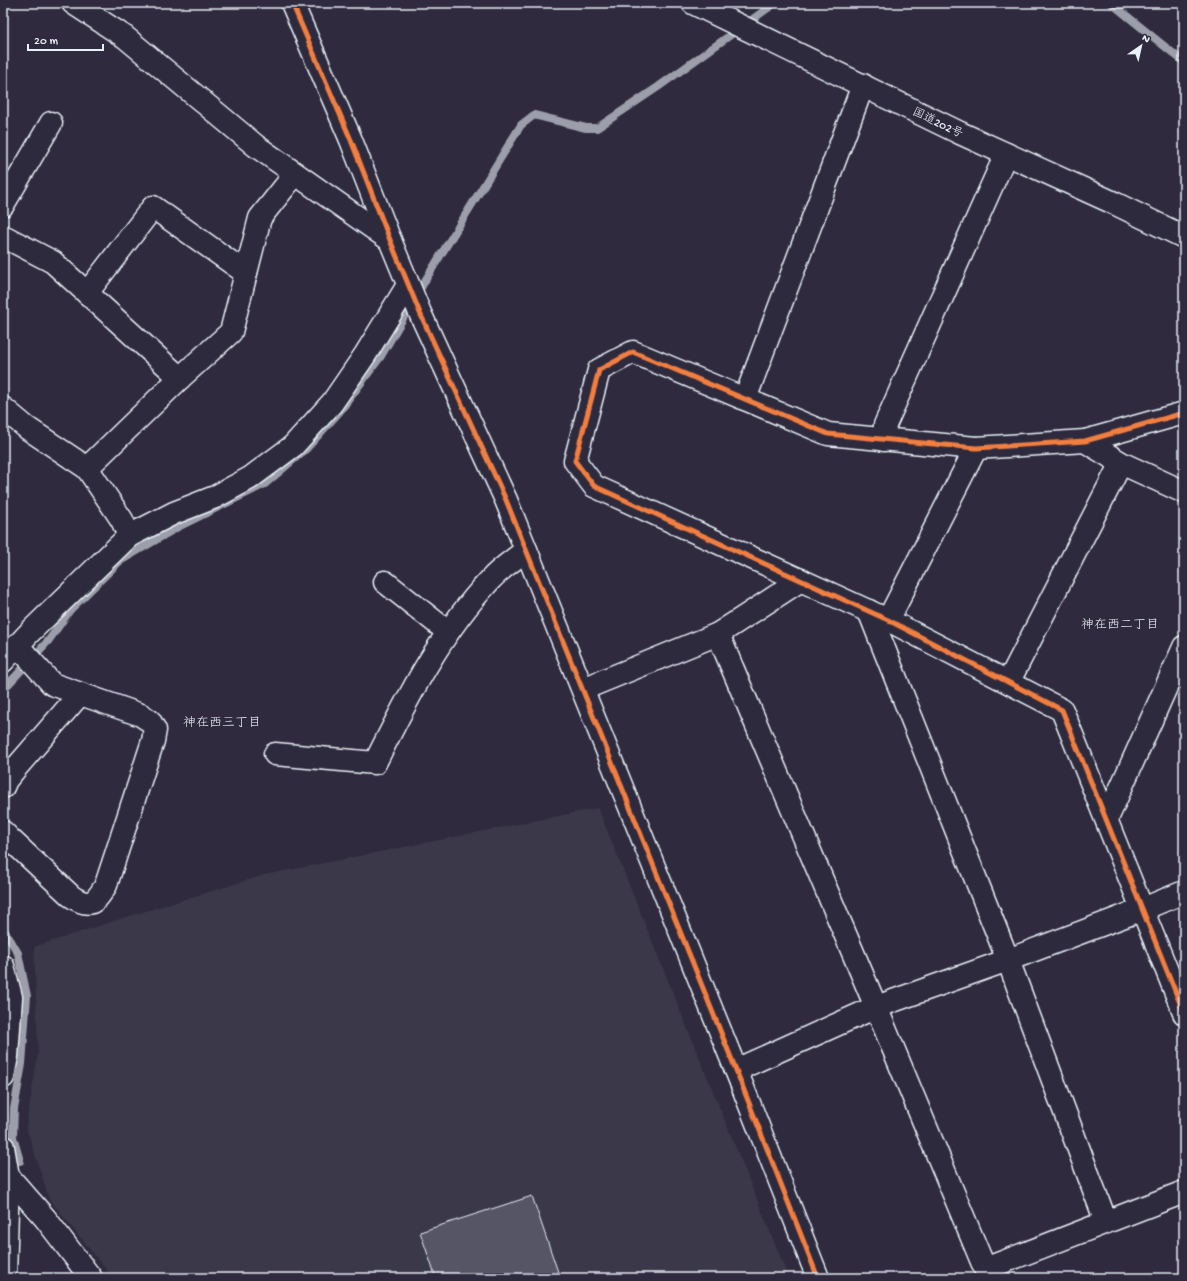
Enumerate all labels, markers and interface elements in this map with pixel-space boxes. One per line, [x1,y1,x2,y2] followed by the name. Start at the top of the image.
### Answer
[28,26,103,52] scale bar
[1121,26,1161,66] north arrow
[1139,32,1152,46] text: N
[34,35,59,49] text: 20 m
[910,105,965,142] street label: 国道202号
[1081,618,1159,633] district label: 神在西二丁目
[183,716,261,731] district label: 神在西三丁目

